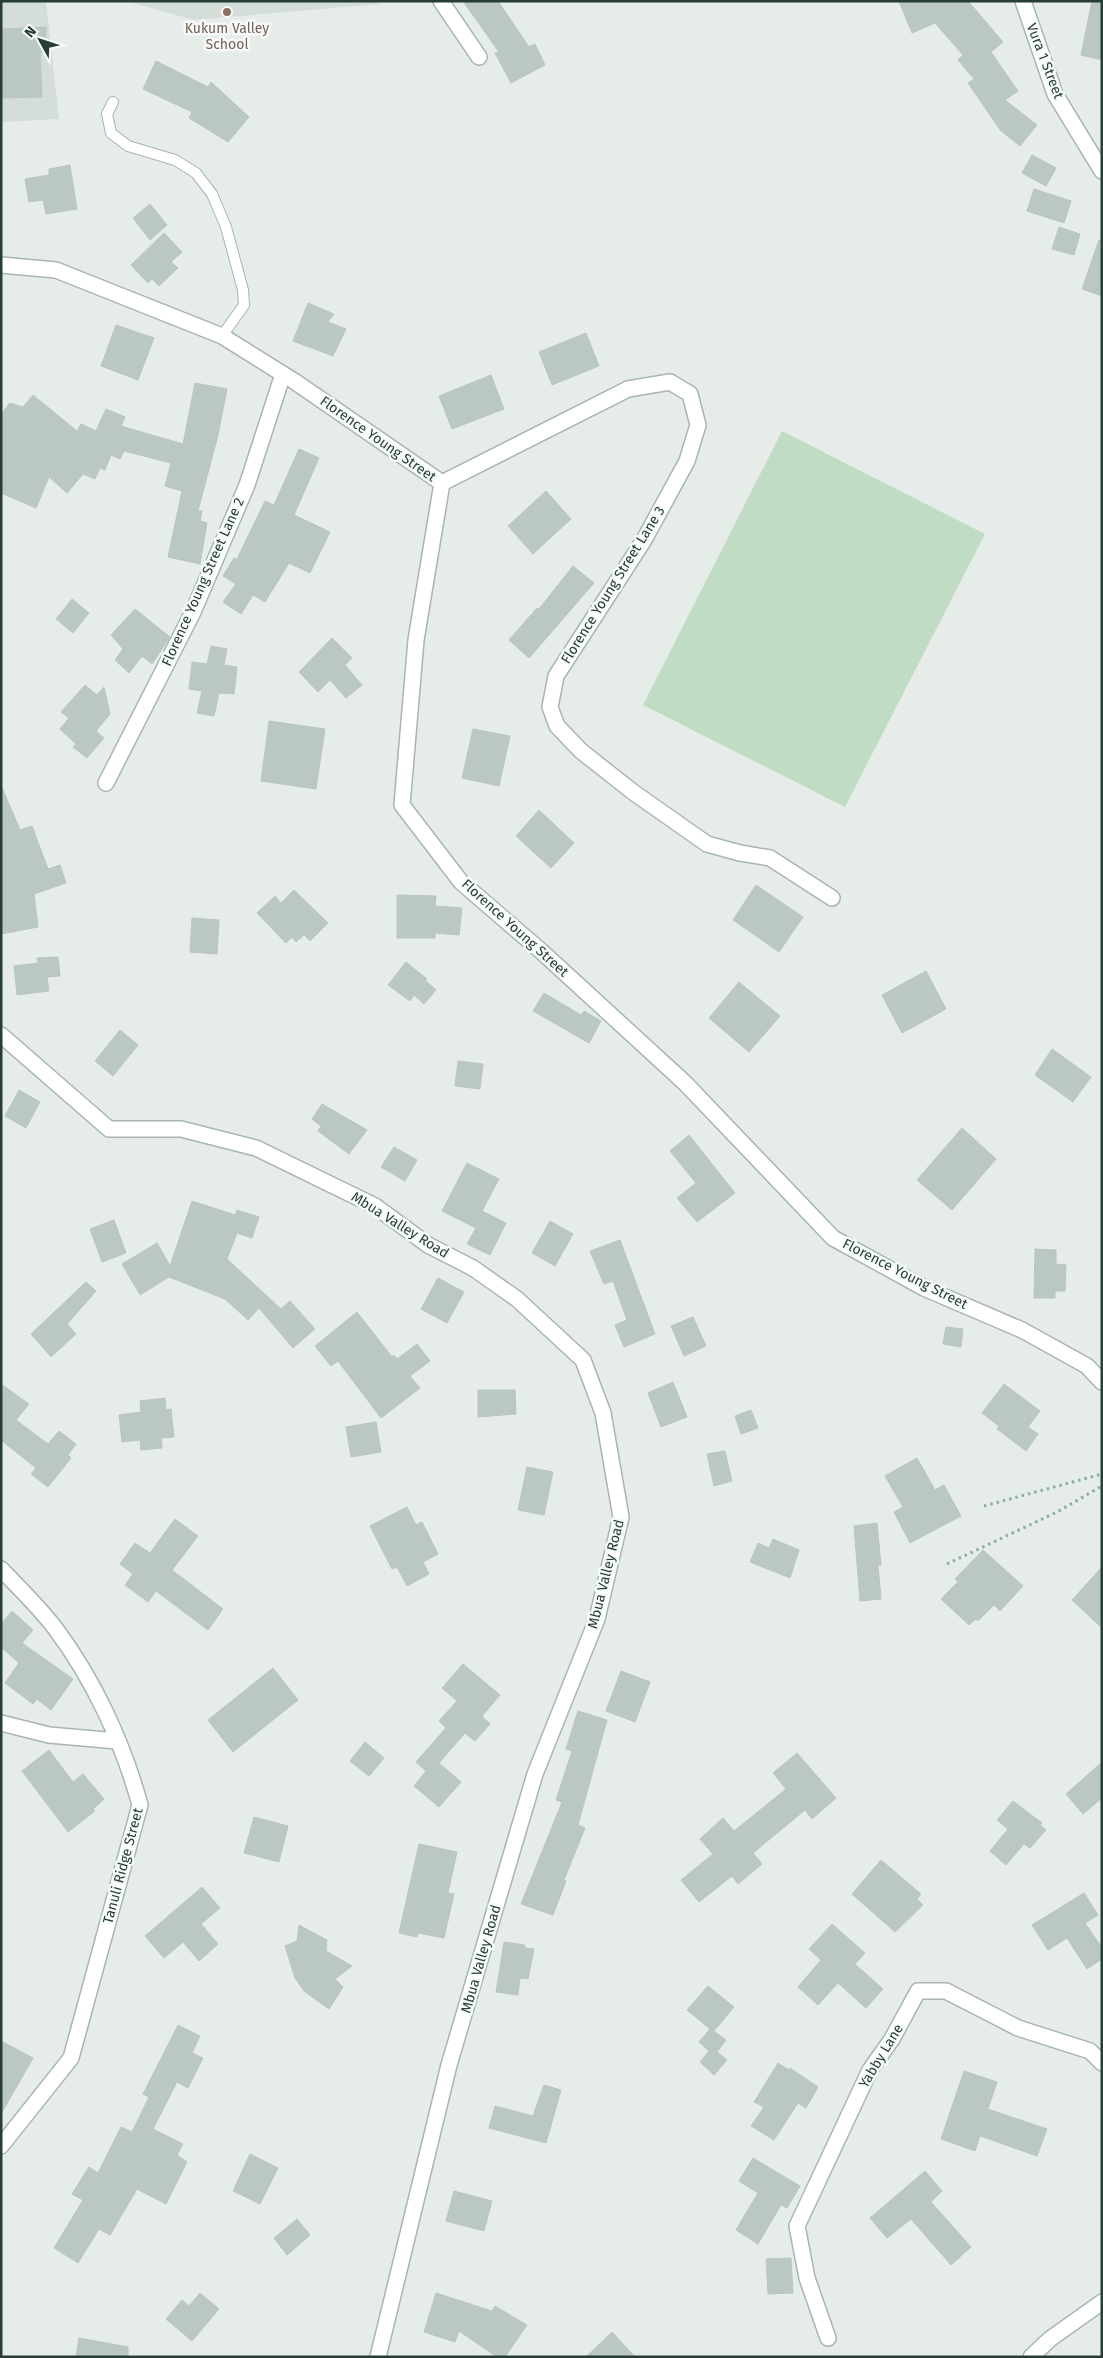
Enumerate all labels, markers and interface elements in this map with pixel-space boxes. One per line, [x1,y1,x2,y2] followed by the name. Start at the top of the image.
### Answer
[221,6,233,18] marker: Kukum Valley School
[15,15,65,65] north arrow
[185,20,269,53] place label: Kukum Valley School
[1023,21,1068,102] street label: Vura 1 Street
[21,23,40,41] text: N
[317,392,440,486] street label: Florence Young Street
[158,495,248,669] street label: Florence Young Street Lane 2
[557,503,669,667] street label: Florence Young Street Lane 3
[458,876,573,981] street label: Florence Young Street
[348,1188,452,1262] street label: Mbua Valley Road
[840,1235,971,1313] street label: Florence Young Street
[584,1518,628,1630] street label: Mbua Valley Road
[99,1805,147,1926] street label: Tanuli Ridge Street
[457,1903,505,2015] street label: Mbua Valley Road
[855,2021,907,2091] street label: Yabby Lane

